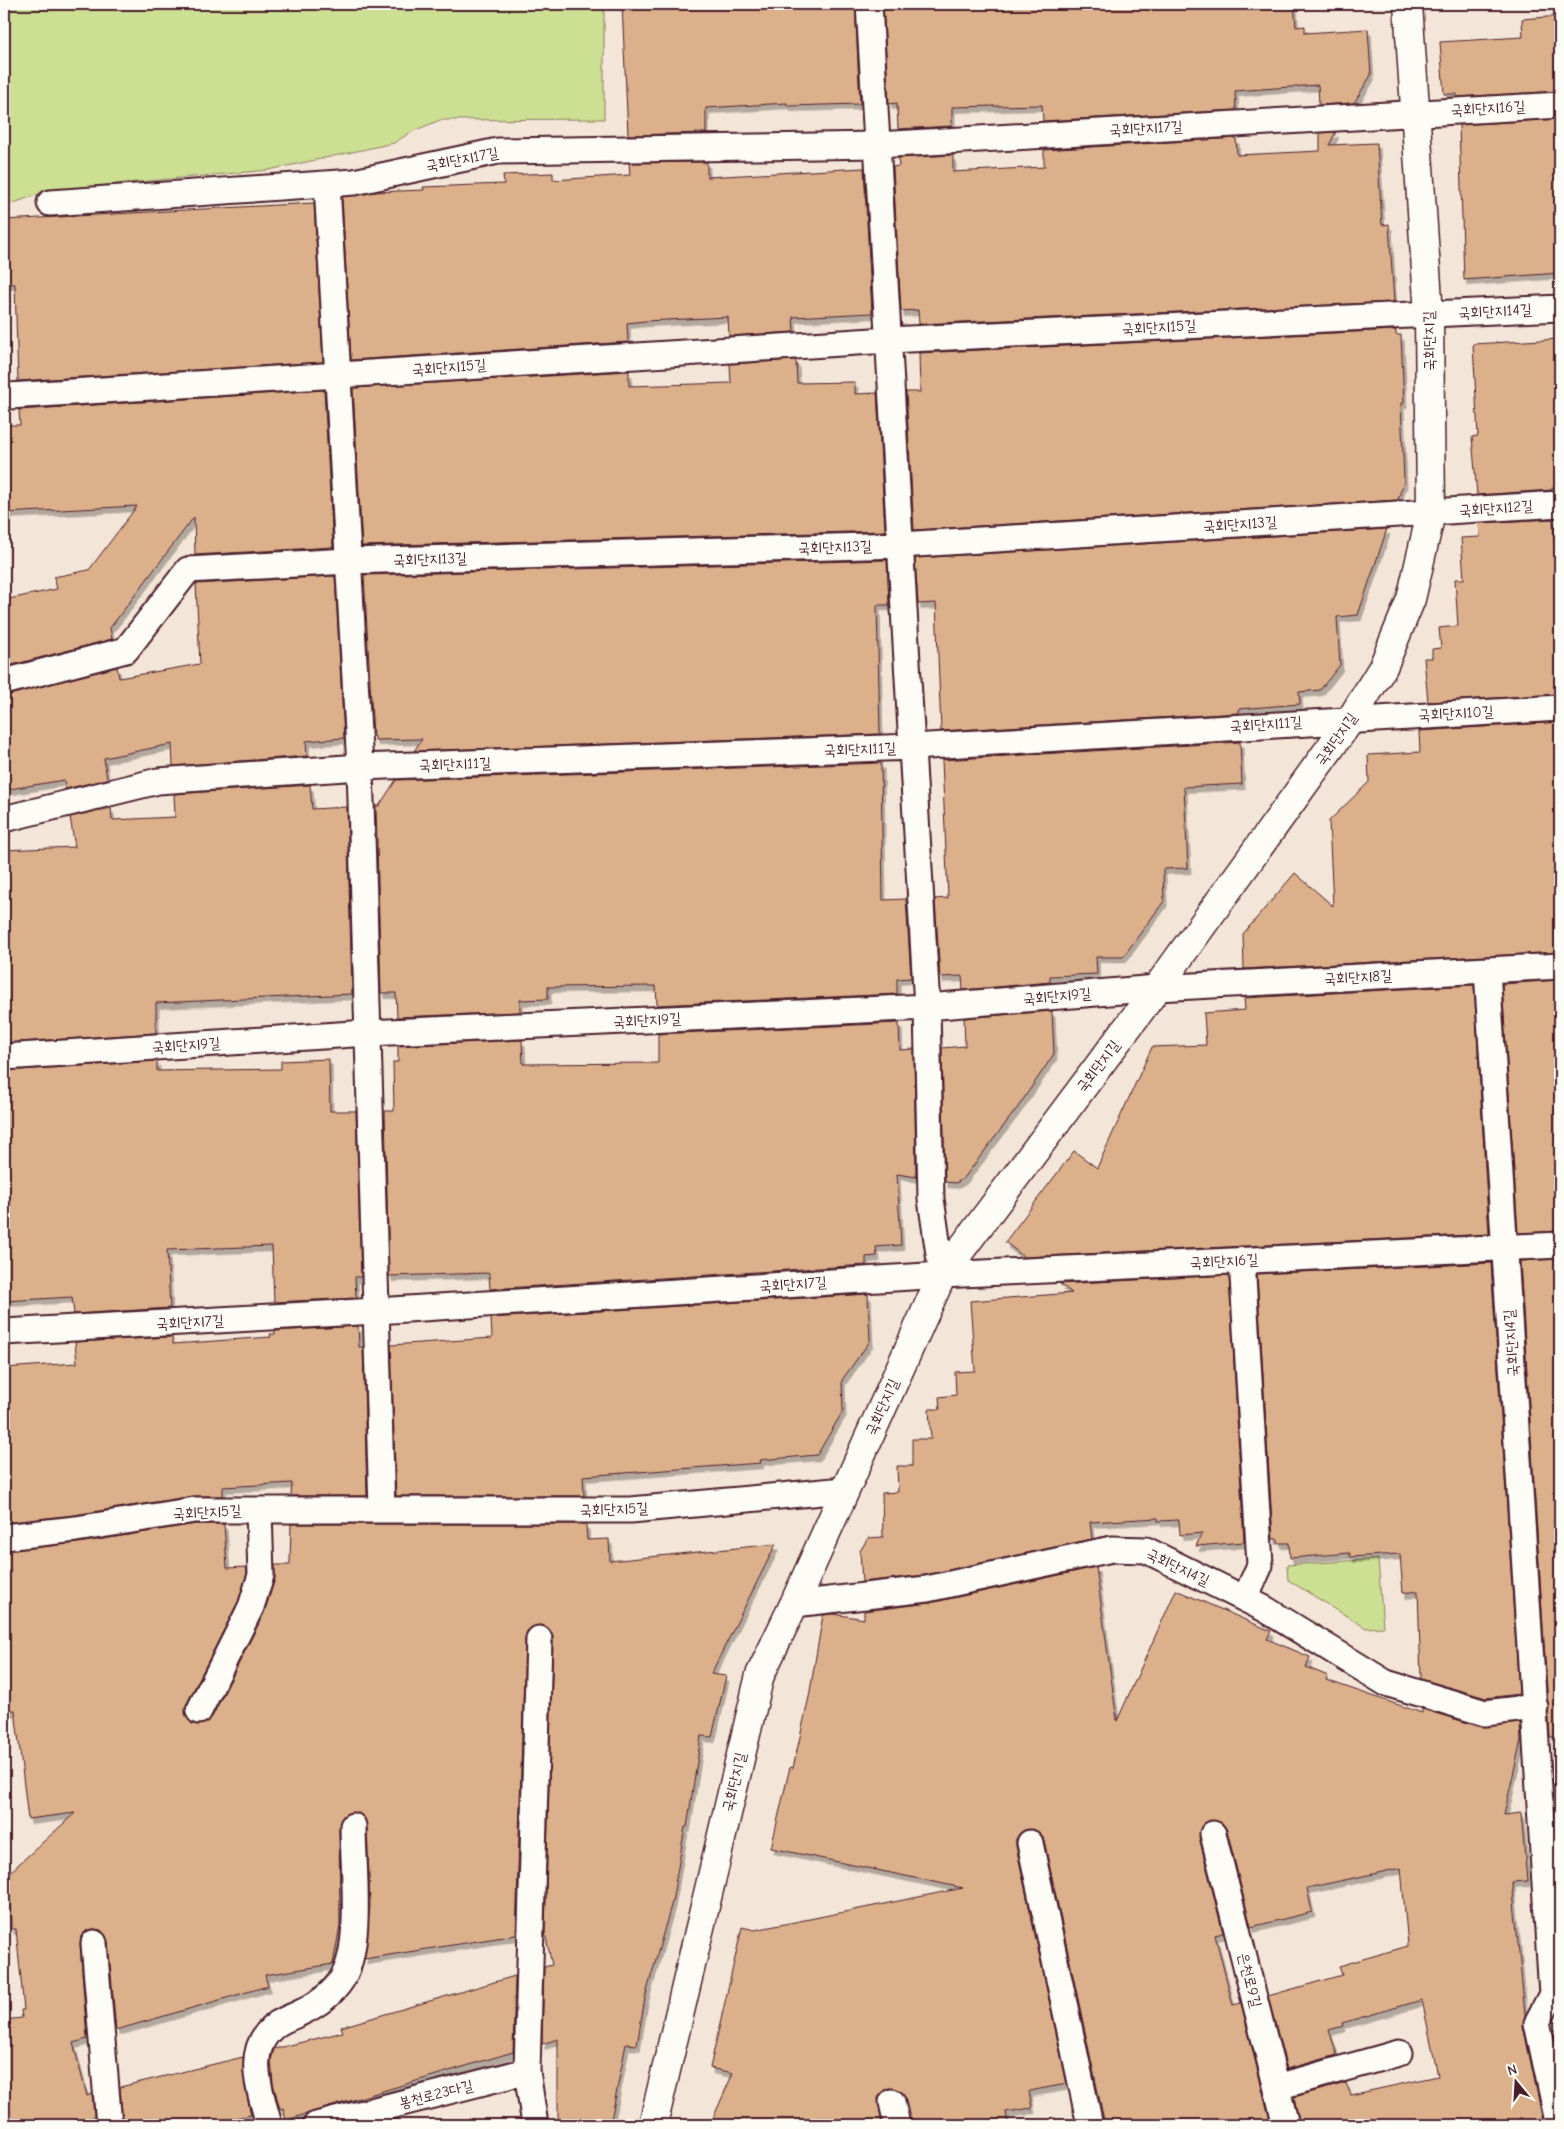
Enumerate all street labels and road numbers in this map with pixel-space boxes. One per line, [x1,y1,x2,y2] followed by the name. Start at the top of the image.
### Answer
[1450,97,1526,119] street label: 국회단지16길
[1109,117,1183,139] street label: 국회단지17길
[424,143,500,175] street label: 국회단지17길
[1458,300,1532,322] street label: 국회단지14길
[1419,311,1439,371] street label: 국회단지길
[1121,316,1197,338] street label: 국회단지15길
[411,355,487,379] street label: 국회단지15길
[1458,496,1534,520] street label: 국회단지12길
[1203,512,1277,536] street label: 국회단지13길
[798,537,872,557] street label: 국회단지13길
[393,549,467,569] street label: 국회단지13길
[1418,702,1494,724] street label: 국회단지10길
[1311,709,1361,769] street label: 국회단지길
[1229,713,1303,735] street label: 국회단지11길
[824,739,896,759] street label: 국회단지11길
[419,754,491,774] street label: 국회단지11길
[1324,966,1392,988] street label: 국회단지8길
[1022,984,1092,1008] street label: 국회단지9길
[612,1009,682,1031] street label: 국회단지9길
[151,1034,221,1056] street label: 국회단지9길
[1073,1036,1123,1096] street label: 국회단지길
[1189,1250,1259,1272] street label: 국회단지6길
[759,1273,827,1295] street label: 국회단지7길
[1500,1309,1522,1377] street label: 국회단지4길
[156,1311,224,1333] street label: 국회단지7길
[862,1376,902,1438] street label: 국회단지길
[579,1499,649,1519] street label: 국회단지5길
[172,1501,242,1523] street label: 국회단지5길
[1144,1545,1212,1589] street label: 국회단지4길
[718,1751,750,1813] street label: 국회단지길
[1234,1951,1266,2009] street label: 은천로9길
[397,2076,475,2112] street label: 봉천로23다길

